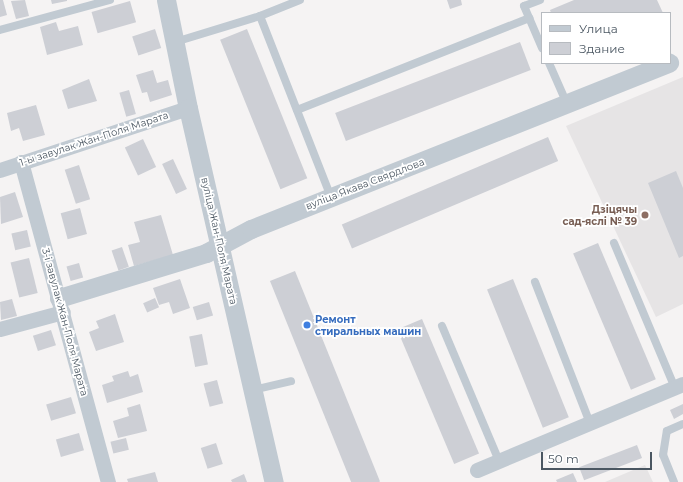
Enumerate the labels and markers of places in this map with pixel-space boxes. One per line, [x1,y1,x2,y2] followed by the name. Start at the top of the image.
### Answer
[562,203,637,226] place label: Дзіцячы сад-яслі № 39
[640,210,650,220] marker: Дзіцячы сад-яслі № 39
[315,313,421,336] place label: Ремонт стиральных машин
[302,320,312,330] marker: Ремонт стиральных машин

